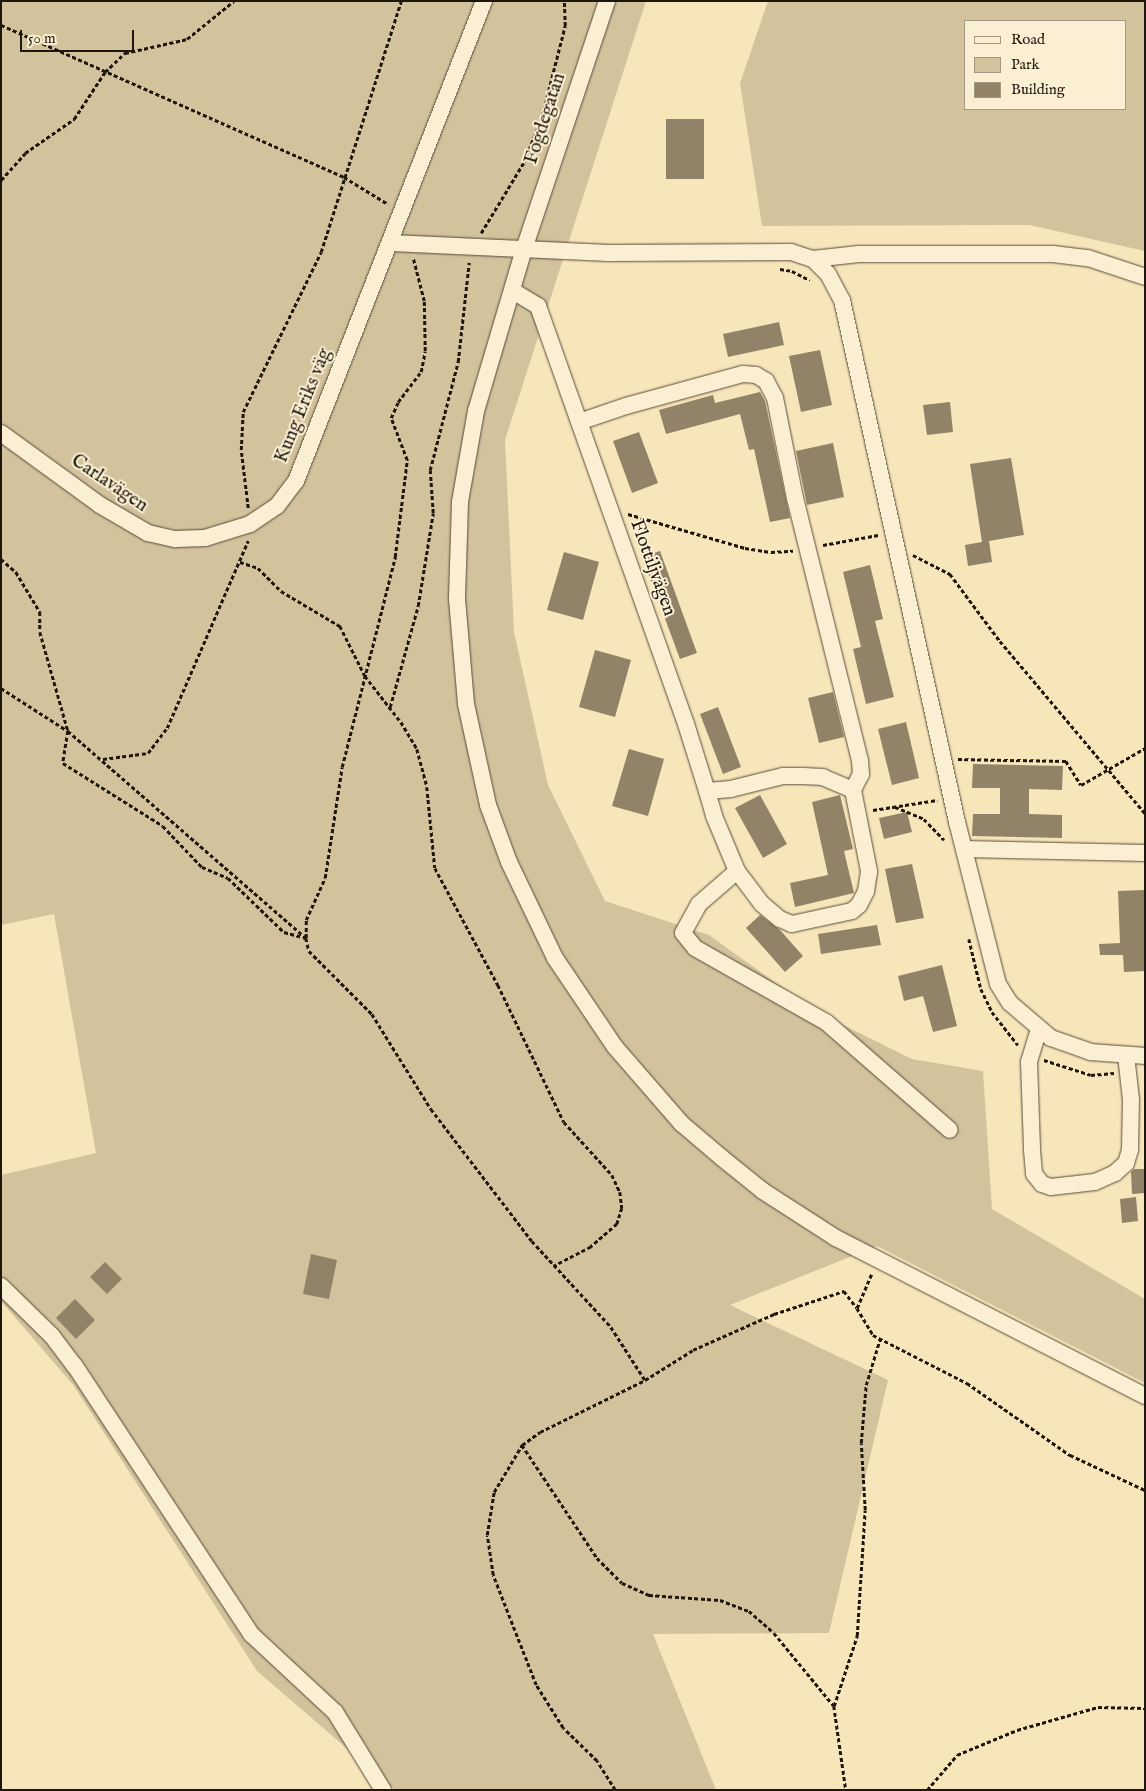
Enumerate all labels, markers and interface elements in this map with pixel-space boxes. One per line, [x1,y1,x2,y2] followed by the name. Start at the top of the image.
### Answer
[22,20,136,52] scale bar
[964,20,1126,110] legend
[28,29,56,48] text: 50 m
[1011,30,1045,49] text: Road
[1011,55,1040,74] text: Park
[521,71,571,167] street label: Fogdegatan
[1011,80,1065,99] text: Building
[271,346,337,466] street label: Kung Eriks väg
[66,450,152,518] street label: Carlavägen
[624,517,680,619] street label: Flottiljvägen

